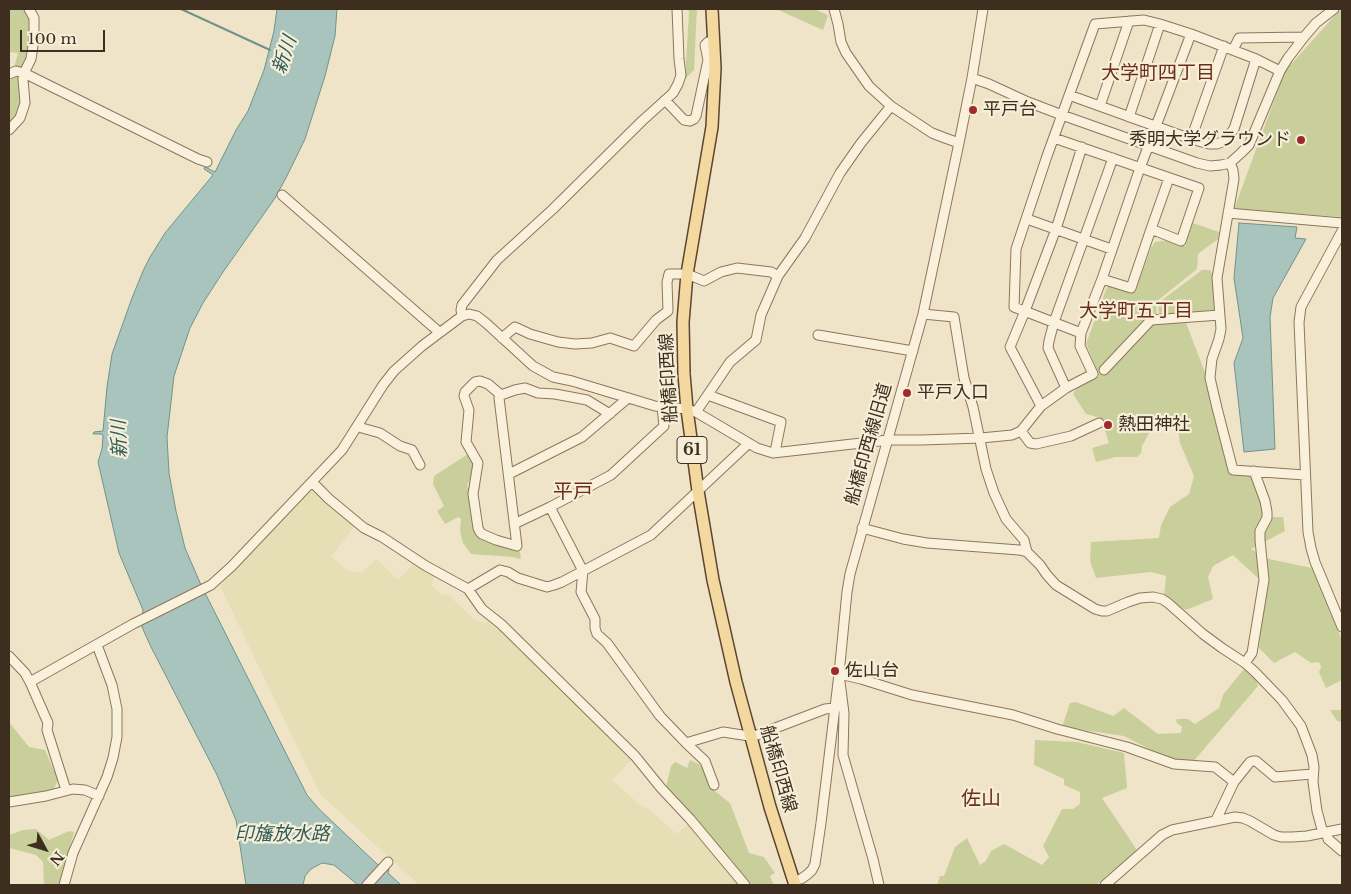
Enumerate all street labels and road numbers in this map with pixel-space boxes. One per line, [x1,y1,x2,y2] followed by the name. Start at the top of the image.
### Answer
[656,332,682,424] street label: 船橋印西線
[841,380,897,508] street label: 船橋印西線旧道
[677,436,707,464] road number: 61
[755,723,801,815] street label: 船橋印西線

